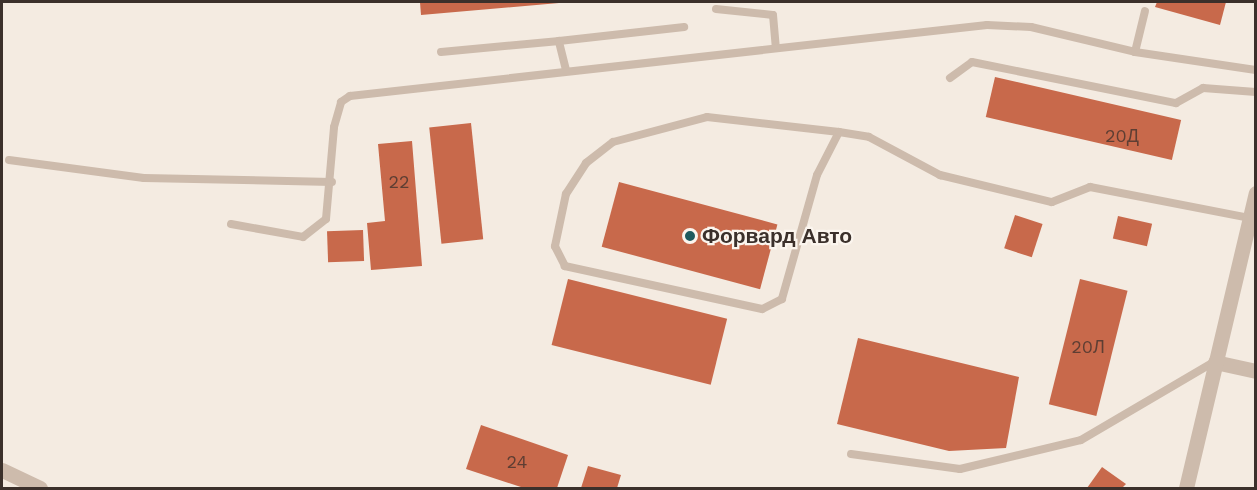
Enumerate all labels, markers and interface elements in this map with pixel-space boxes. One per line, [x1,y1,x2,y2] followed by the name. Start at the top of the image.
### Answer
[1105,125,1139,147] house number: 20Д
[389,171,409,193] house number: 22
[702,223,852,249] place label: Форвард Авто
[683,229,697,243] marker: Форвард Авто
[1071,336,1105,358] house number: 20Л
[507,451,527,473] house number: 24

